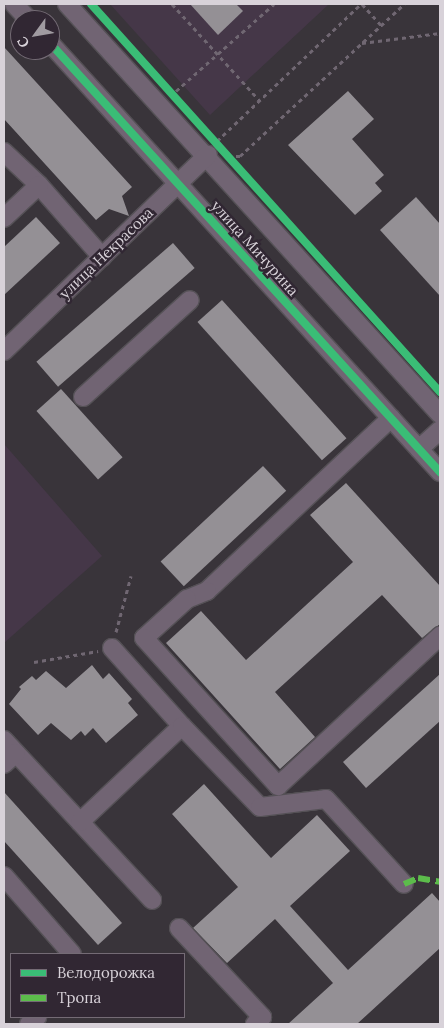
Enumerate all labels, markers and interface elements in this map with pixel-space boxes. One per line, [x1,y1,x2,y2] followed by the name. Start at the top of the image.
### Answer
[10,10,60,60] north arrow
[13,34,33,51] text: С
[208,197,302,299] street label: улица Мичурина
[55,204,157,302] street label: улица Некрасова
[10,953,185,1018] legend
[57,963,155,982] text: Велодорожка
[57,988,101,1007] text: Тропа

